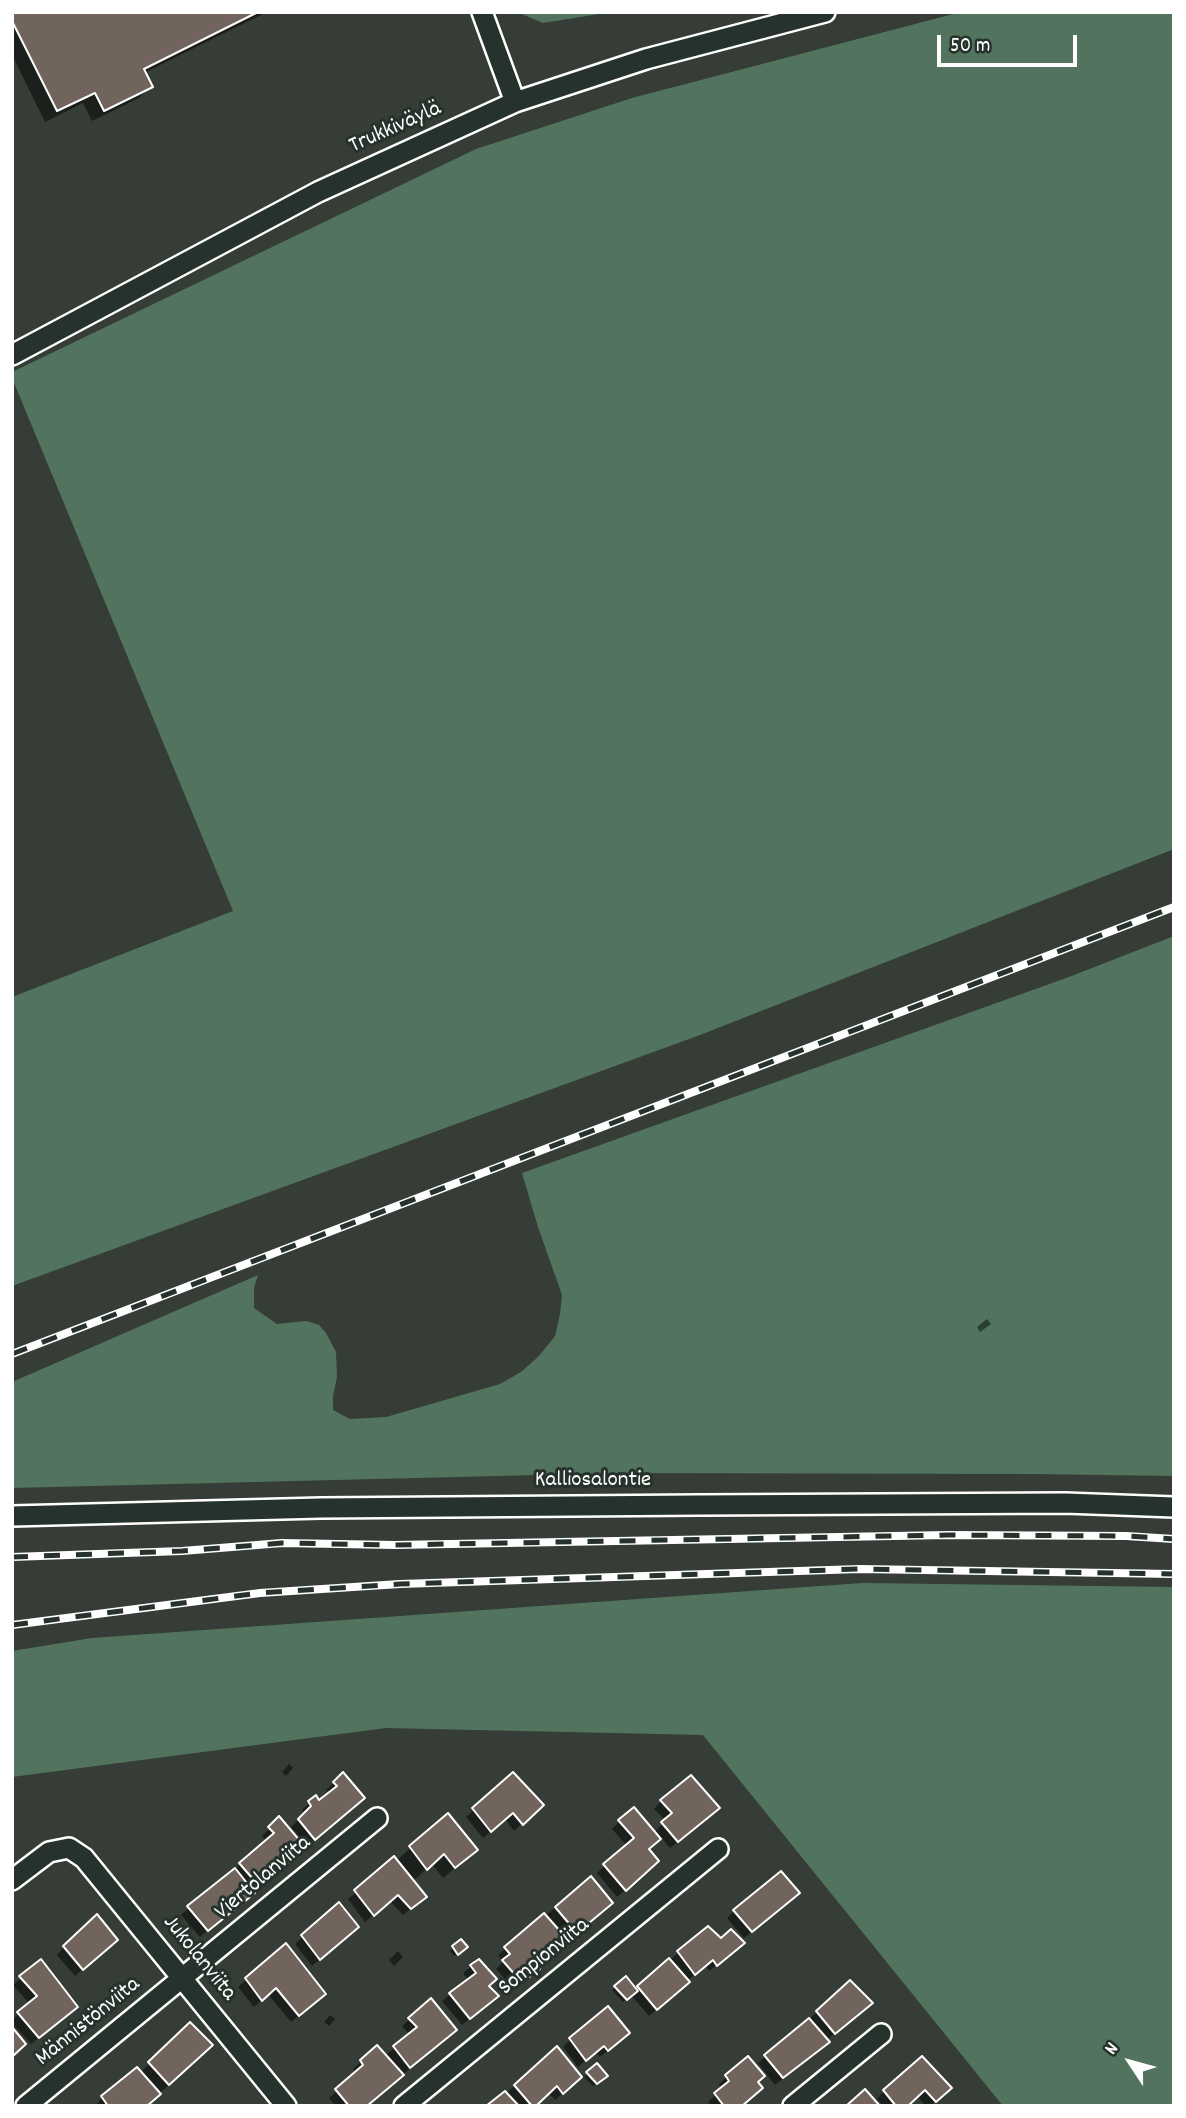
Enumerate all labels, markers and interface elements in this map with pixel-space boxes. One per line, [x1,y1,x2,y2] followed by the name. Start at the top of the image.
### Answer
[941,21,1081,65] scale bar
[950,32,990,62] text: 50 m
[346,96,446,162] street label: Trukkiväylä
[535,1468,651,1496] street label: Kalliosalontie
[210,1831,318,1927] street label: Viertolanviita
[155,1911,241,2007] street label: Jukolanviita
[494,1913,596,2003] street label: Sompionviita
[31,1972,147,2074] street label: Männistönviita
[1095,2027,1165,2097] north arrow
[1099,2038,1126,2061] text: N

